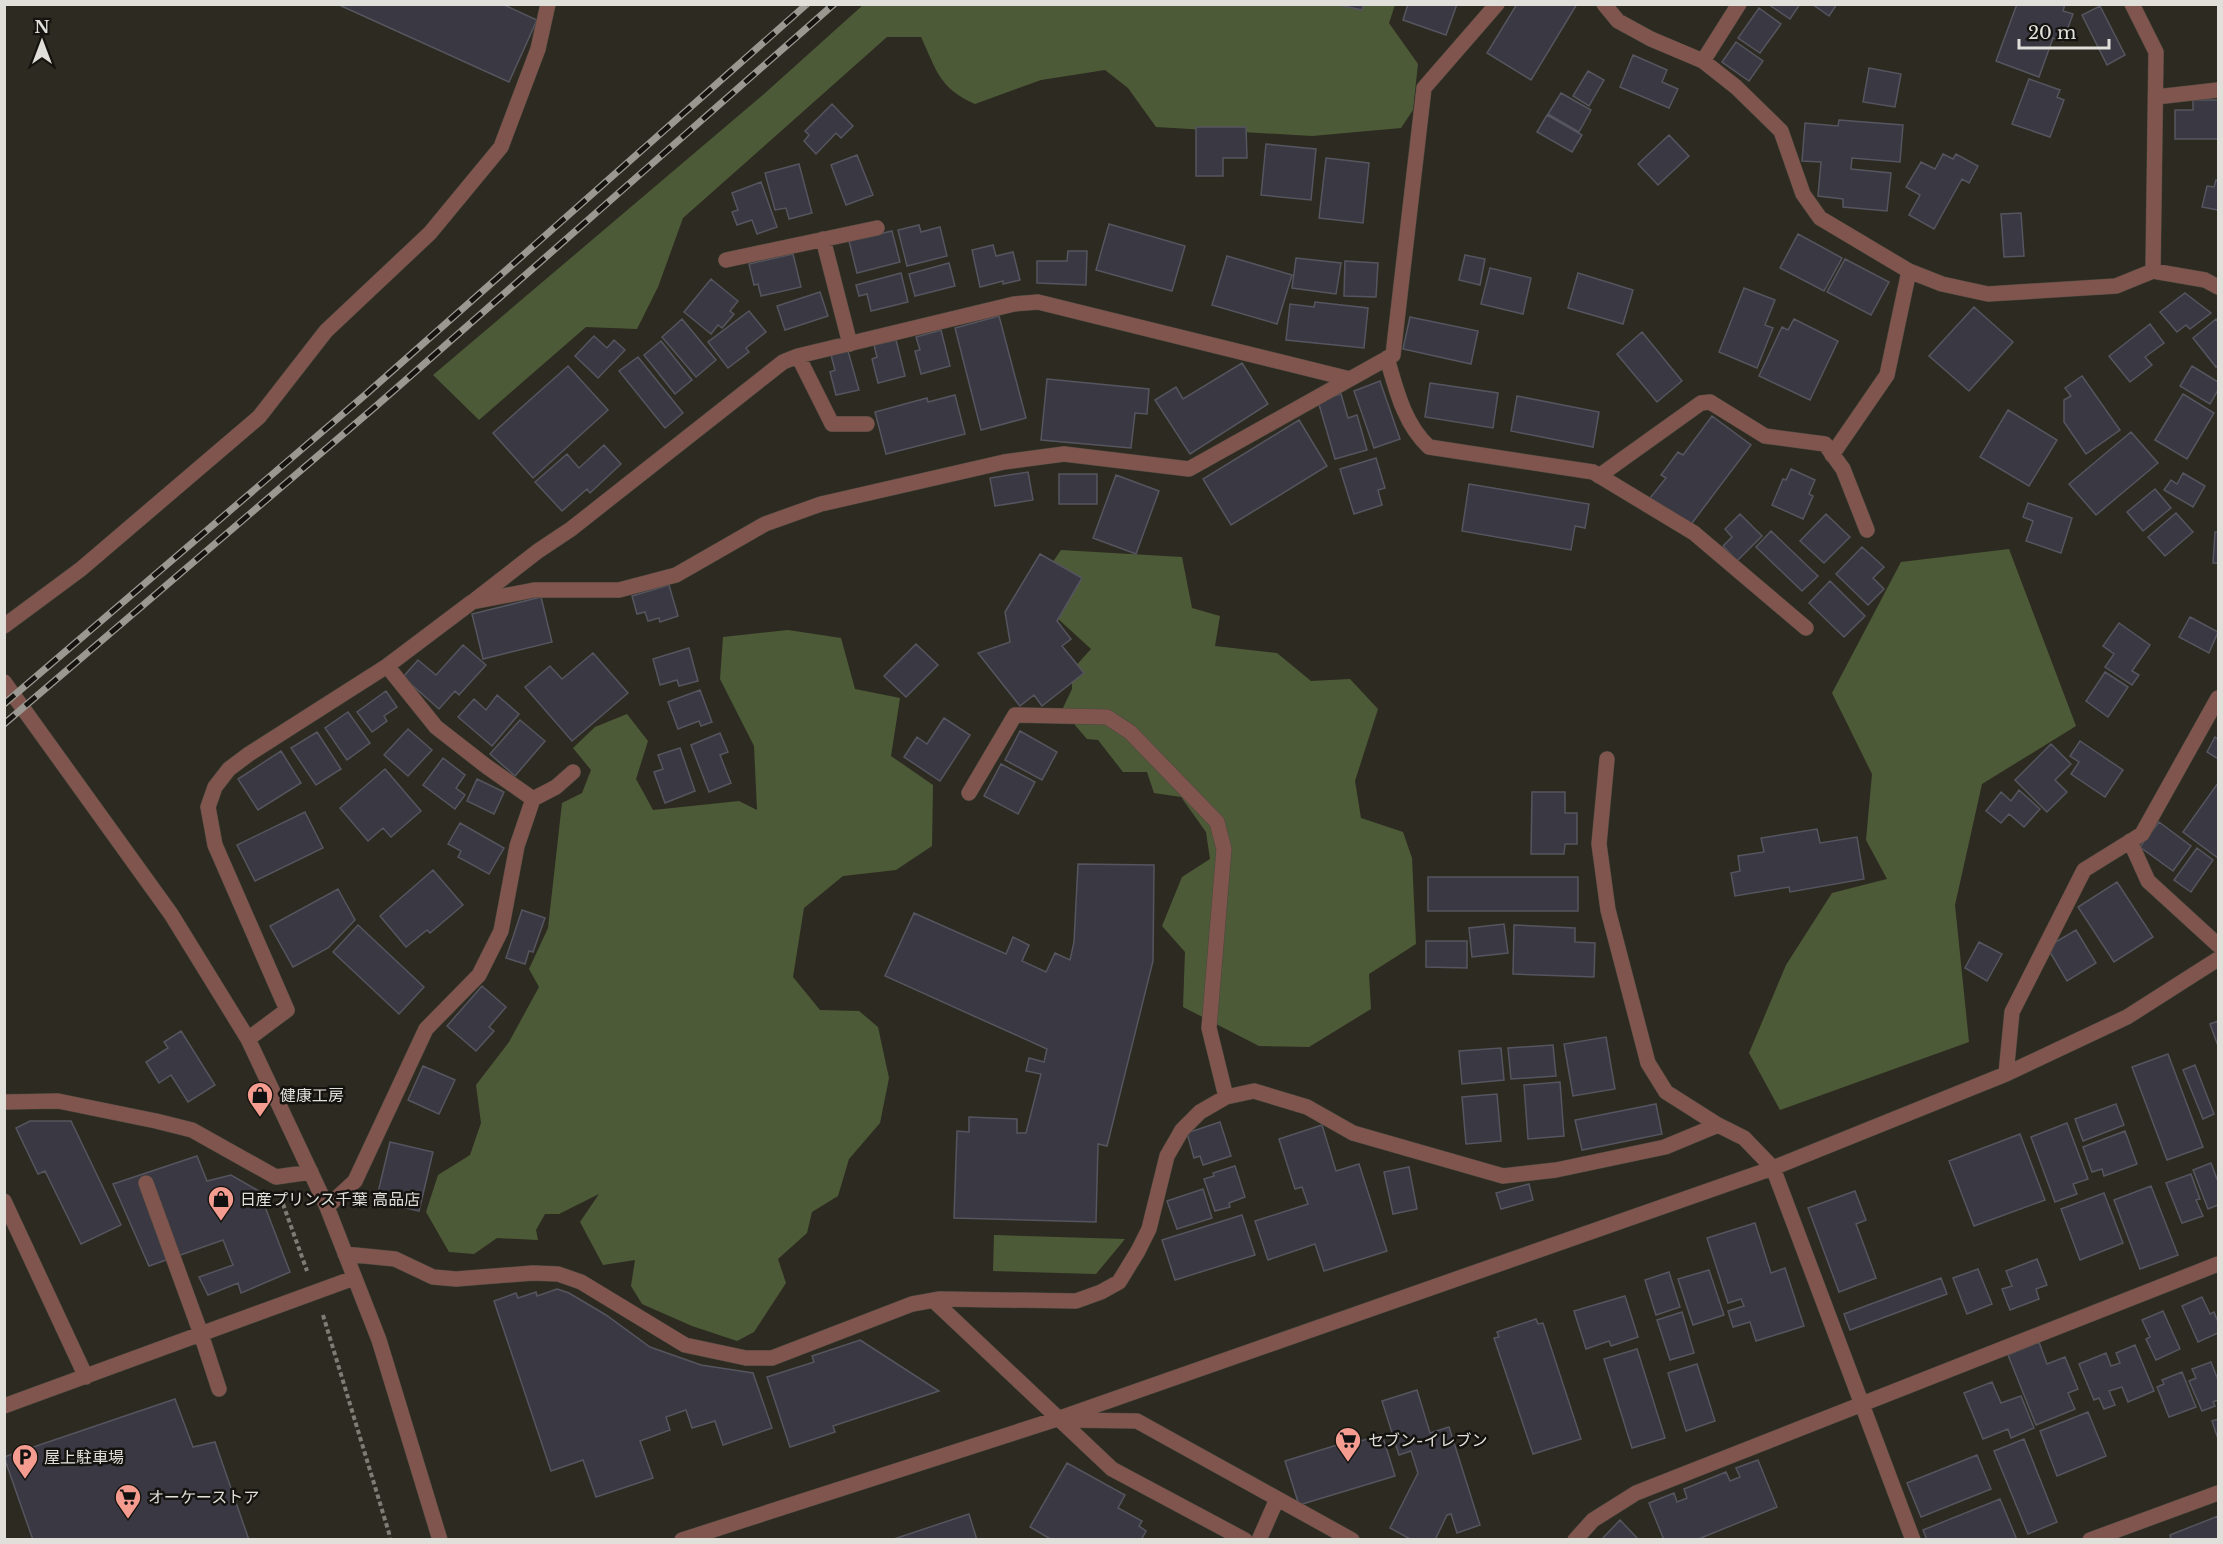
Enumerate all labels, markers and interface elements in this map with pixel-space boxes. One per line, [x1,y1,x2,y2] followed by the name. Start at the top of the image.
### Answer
[12,12,72,72] north arrow
[2019,12,2109,50] scale bar
[34,17,50,37] text: N
[2028,22,2076,44] text: 20 m
[245,1080,275,1118] shop icon: 健康工房
[280,1085,344,1105] place label: 健康工房
[206,1184,236,1222] shop icon: 日産プリンス千葉 高品店
[240,1189,420,1209] place label: 日産プリンス千葉 高品店
[1333,1425,1363,1463] supermarket icon: セブン-イレブン
[1368,1430,1487,1450] place label: セブン-イレブン
[10,1442,40,1480] parking icon: 屋上駐車場
[44,1447,124,1467] place label: 屋上駐車場
[113,1482,143,1520] supermarket icon: オーケーストア
[148,1487,259,1507] place label: オーケーストア

